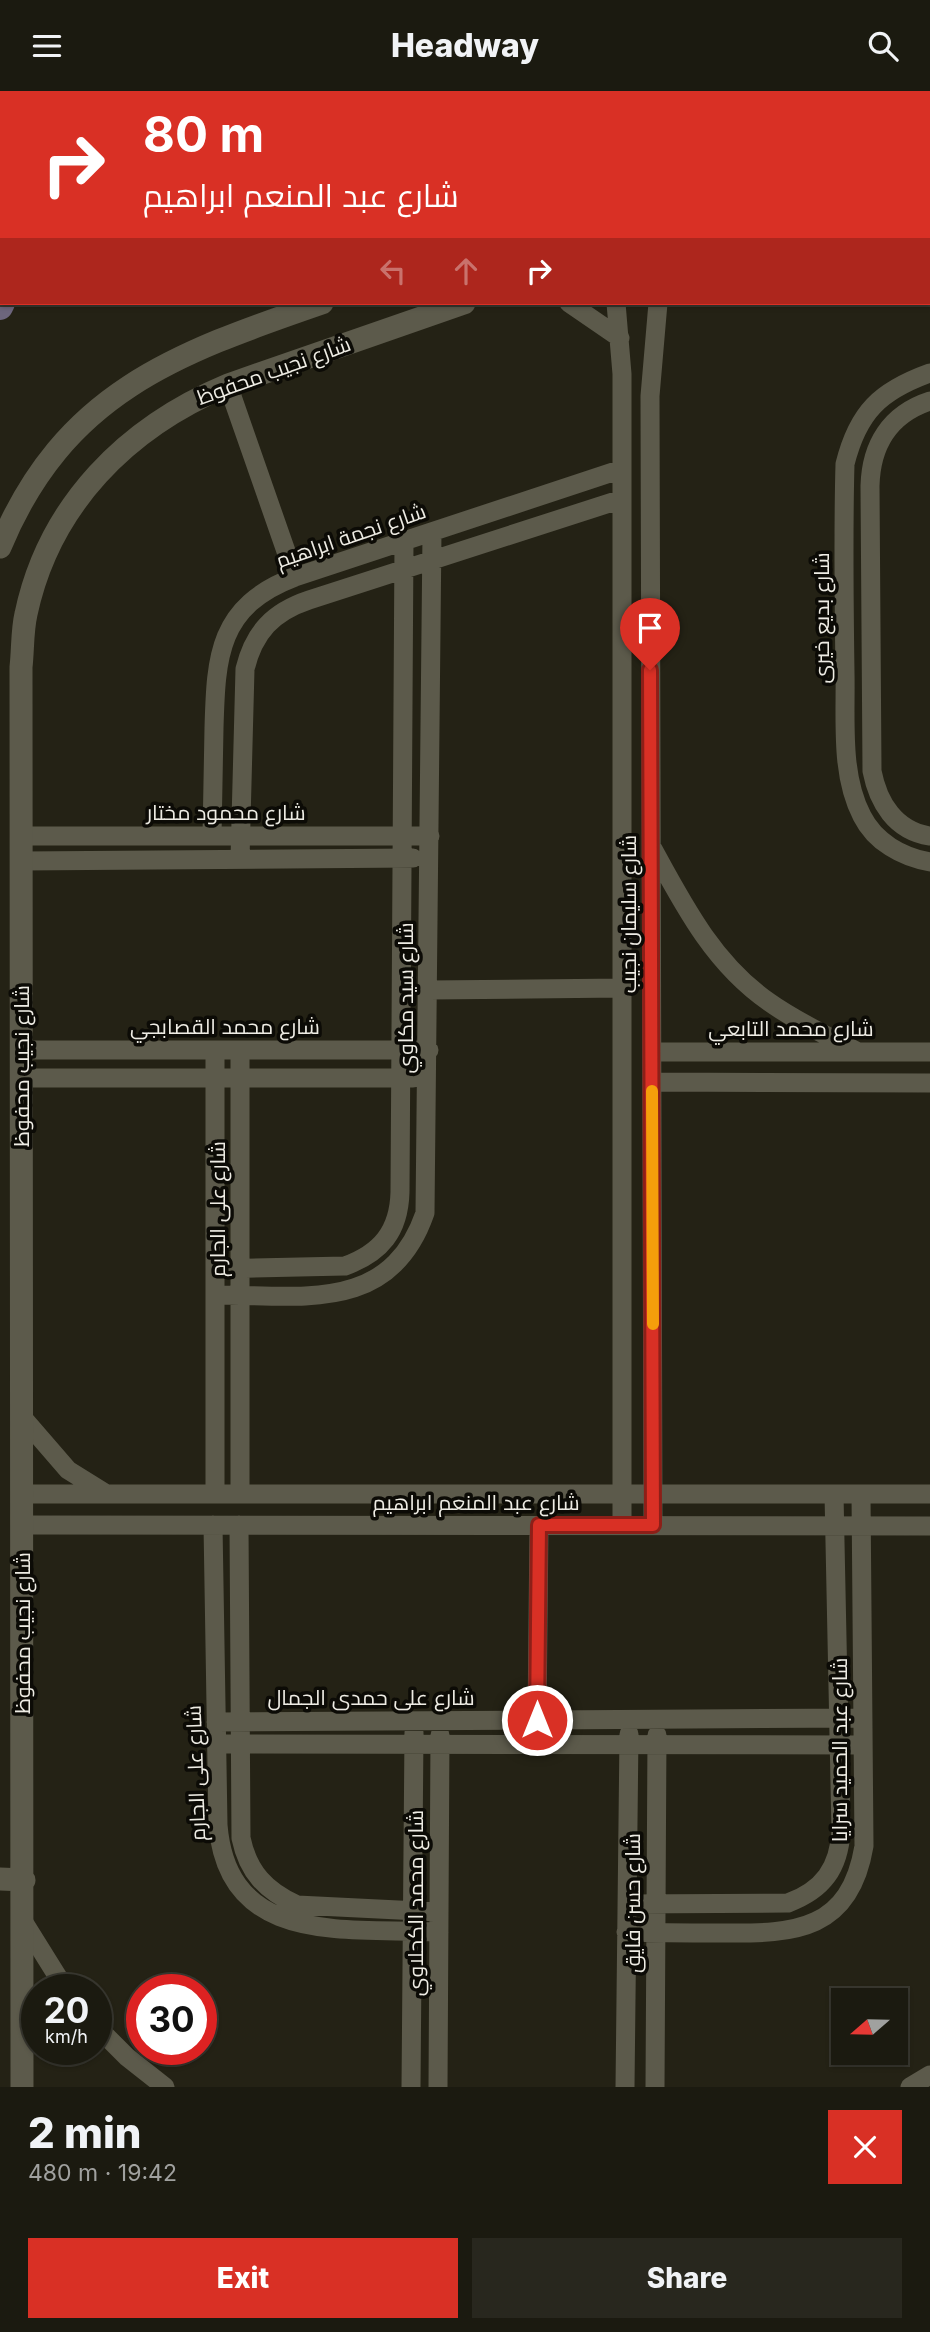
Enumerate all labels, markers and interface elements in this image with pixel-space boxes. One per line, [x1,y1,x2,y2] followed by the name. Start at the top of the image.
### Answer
[391,26,539,65] text: Headway
[28,27,66,65] icon: menu
[864,27,902,65] icon: search
[143,105,264,164] text: 80 m
[28,119,119,210] icon: right
[143,176,459,215] text: شارع عبد المنعم ابراهيم
[374,252,412,290] icon: left
[447,252,485,290] icon: ahead
[520,252,558,290] icon: right
[194,331,355,412] street label: شارع نجيب محفوظ
[273,498,430,575] street label: شارع نجمة ابراهيم
[809,552,836,684] street label: شارع بديع خيرى
[620,598,680,670] pin
[631,609,669,647] icon: arrive
[145,800,306,827] street label: شارع محمود مختار
[616,835,643,993] street label: شارع سليمان نجيب
[393,922,422,1074] street label: شارع سيد مكاوي
[9,985,36,1147] street label: شارع نجيب محفوظ
[130,1014,320,1043] street label: شارع محمد القصابجي
[708,1016,874,1045] street label: شارع محمد التابعي
[205,1141,232,1277] street label: شارع على الجارم
[372,1490,580,1517] street label: شارع عبد المنعم ابراهيم
[10,1552,37,1714] street label: شارع نجيب محفوظ
[827,1658,854,1842] street label: شارع عبد الحميد سرايا
[500,1683,574,1757] position arrow
[267,1685,475,1712] street label: شارع على حمدى الجمال
[181,1705,212,1841] street label: شارع على الجارم
[403,1810,432,1996] street label: شارع محمد الكحلاوي
[620,1833,647,1973] street label: شارع حسن فايق
[126,1974,217,2065] speed limit sign: 30
[831,1988,908,2065] north arrow
[831,1988,908,2065] map controls
[44,1989,89,2031] text: 20
[45,2026,88,2047] text: km/h
[28,2107,142,2158] text: 2 min
[828,2110,902,2184] button: close
[28,2159,177,2187] text: 480 m · 19:42
[28,2238,458,2318] button: Exit
[472,2238,902,2318] button: Share

